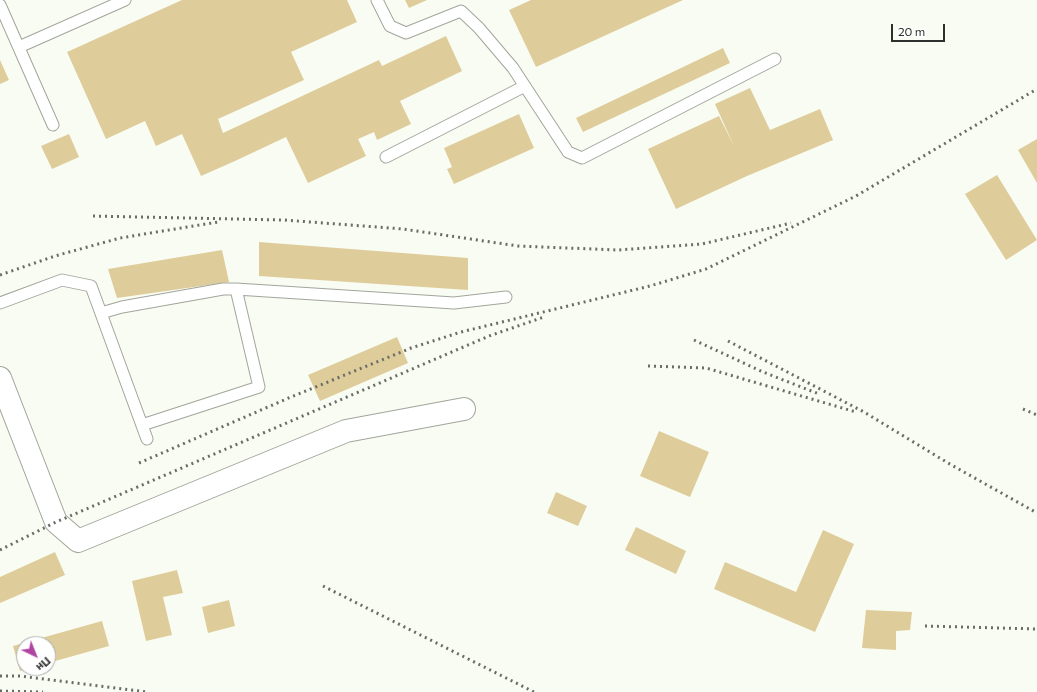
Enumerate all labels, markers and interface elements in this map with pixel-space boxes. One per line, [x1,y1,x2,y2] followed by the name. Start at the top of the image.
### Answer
[893,16,947,42] scale bar
[898,24,925,38] text: 20 m
[16,636,56,676] north arrow
[34,655,54,674] text: Пн

